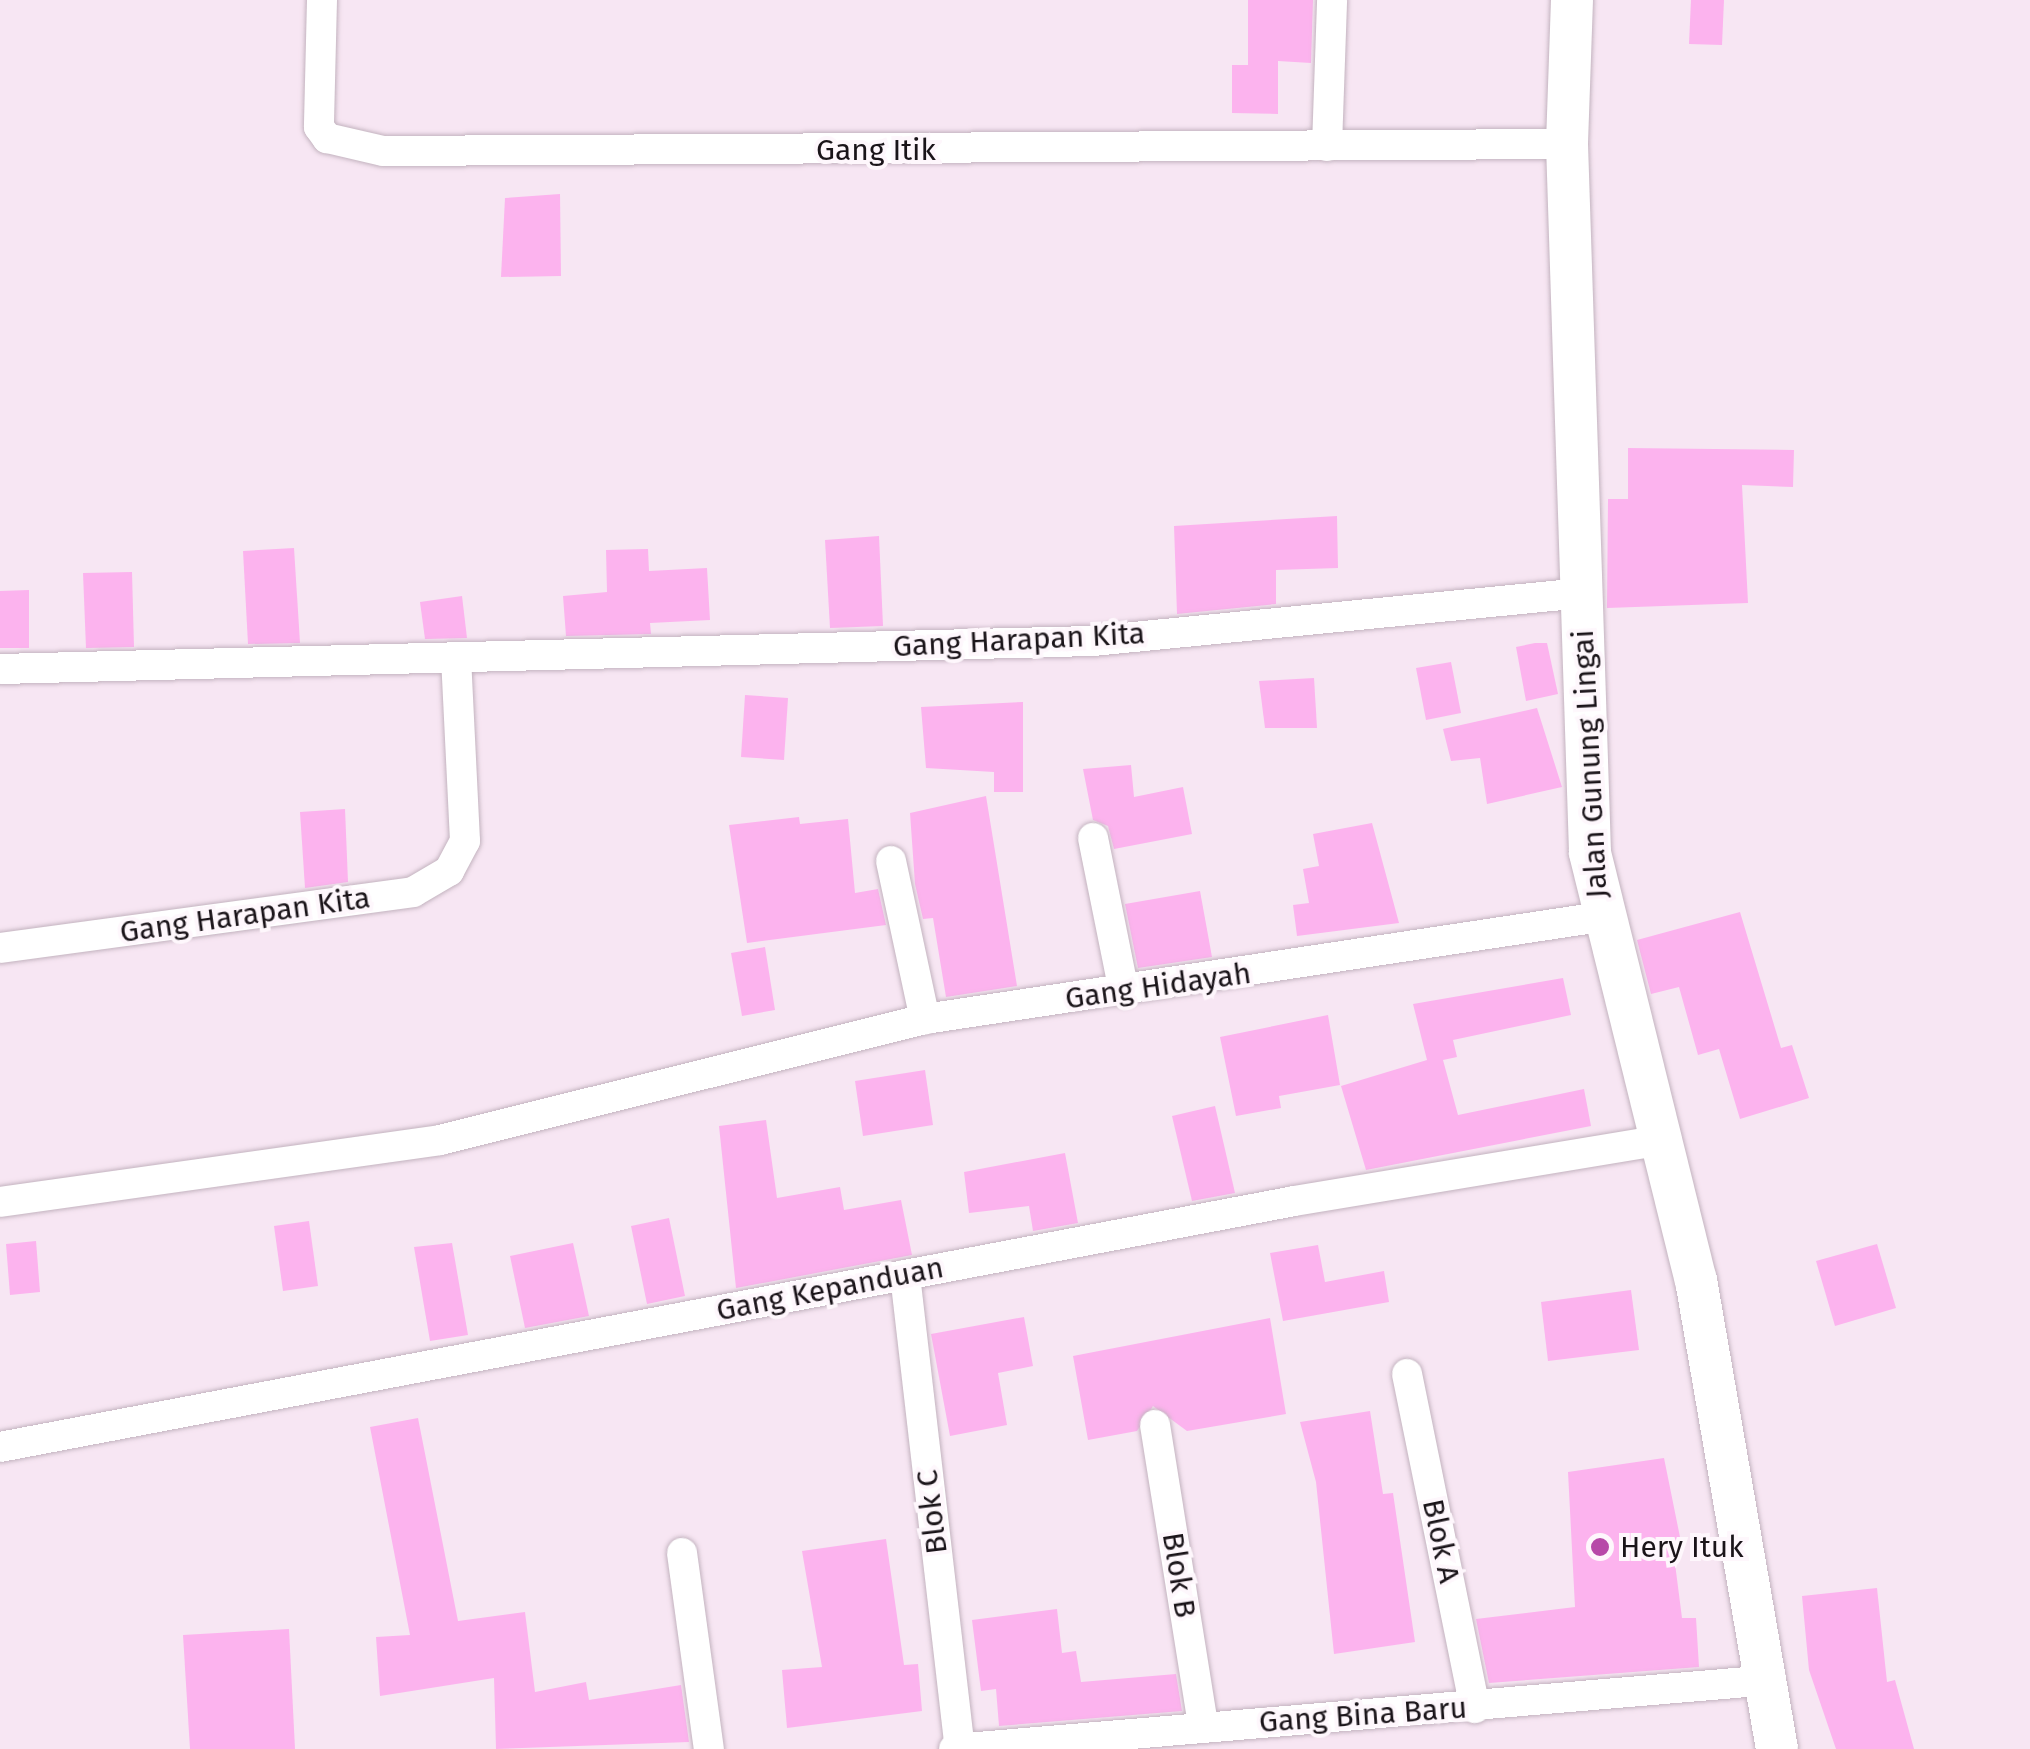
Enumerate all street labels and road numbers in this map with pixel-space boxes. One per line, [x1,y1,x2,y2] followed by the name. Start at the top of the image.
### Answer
[816,132,936,168] street label: Gang Itik
[892,615,1146,665] street label: Gang Harapan Kita
[1565,629,1615,899] street label: Jalan Gunung Lingai
[118,880,372,950] street label: Gang Harapan Kita
[1063,955,1253,1017] street label: Gang Hidayah
[713,1249,947,1329] street label: Gang Kepanduan
[909,1468,955,1556] street label: Blok C
[1415,1496,1467,1586] street label: Blok A
[1154,1530,1204,1620] street label: Blok B
[1258,1690,1468,1740] street label: Gang Bina Baru

